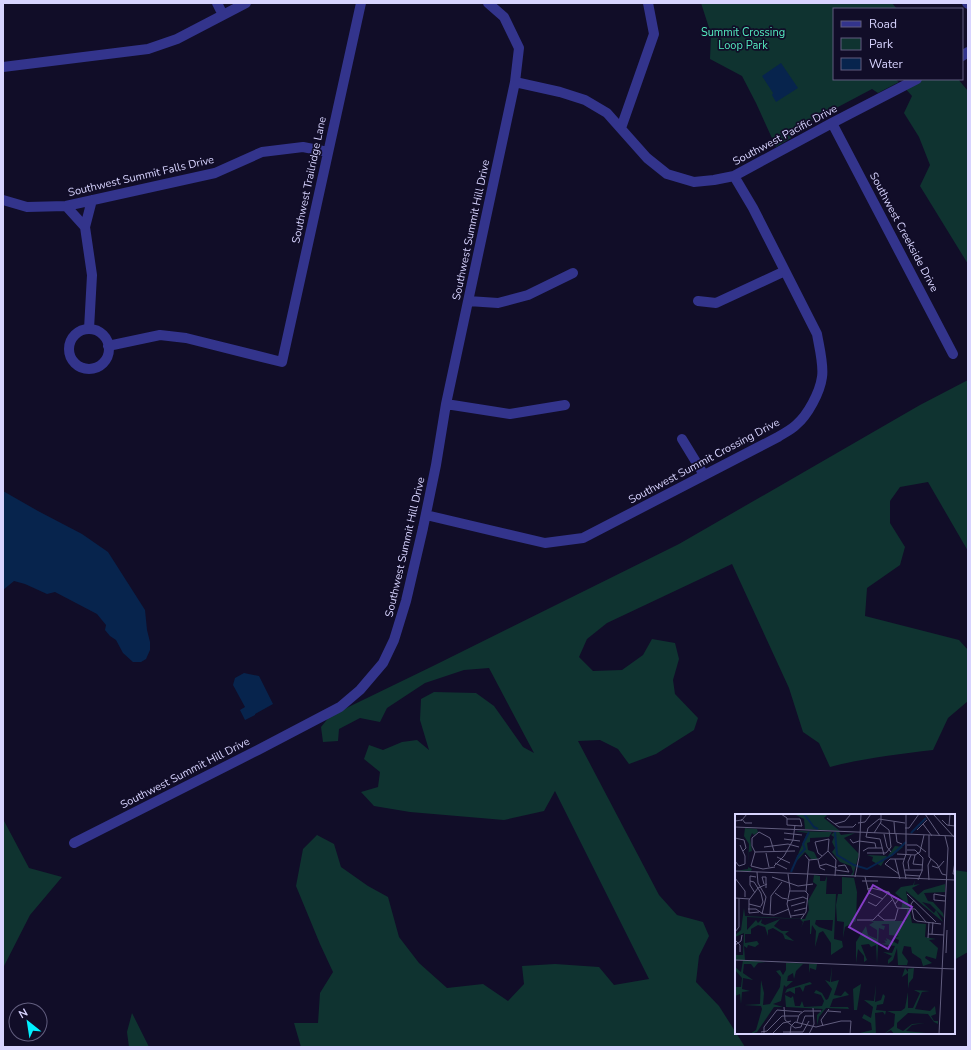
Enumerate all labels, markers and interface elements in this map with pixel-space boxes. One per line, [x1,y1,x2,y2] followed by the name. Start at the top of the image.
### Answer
[833,8,963,80] legend
[869,16,897,32] text: Road
[701,25,785,53] park label: Summit Crossing Loop Park
[869,36,894,52] text: Park
[869,56,903,72] text: Water
[730,101,840,169] street label: Southwest Pacific Drive
[288,115,330,245] street label: Southwest Trailridge Lane
[67,152,216,200] street label: Southwest Summit Falls Drive
[449,158,493,302] street label: Southwest Summit Hill Drive
[866,170,942,295] street label: Southwest Creekside Drive
[626,415,782,507] street label: Southwest Summit Crossing Drive
[382,475,428,619] street label: Southwest Summit Hill Drive
[118,734,252,812] street label: Southwest Summit Hill Drive
[735,814,955,1034] inset map
[8,1002,48,1042] north arrow
[16,1005,31,1022] text: N

